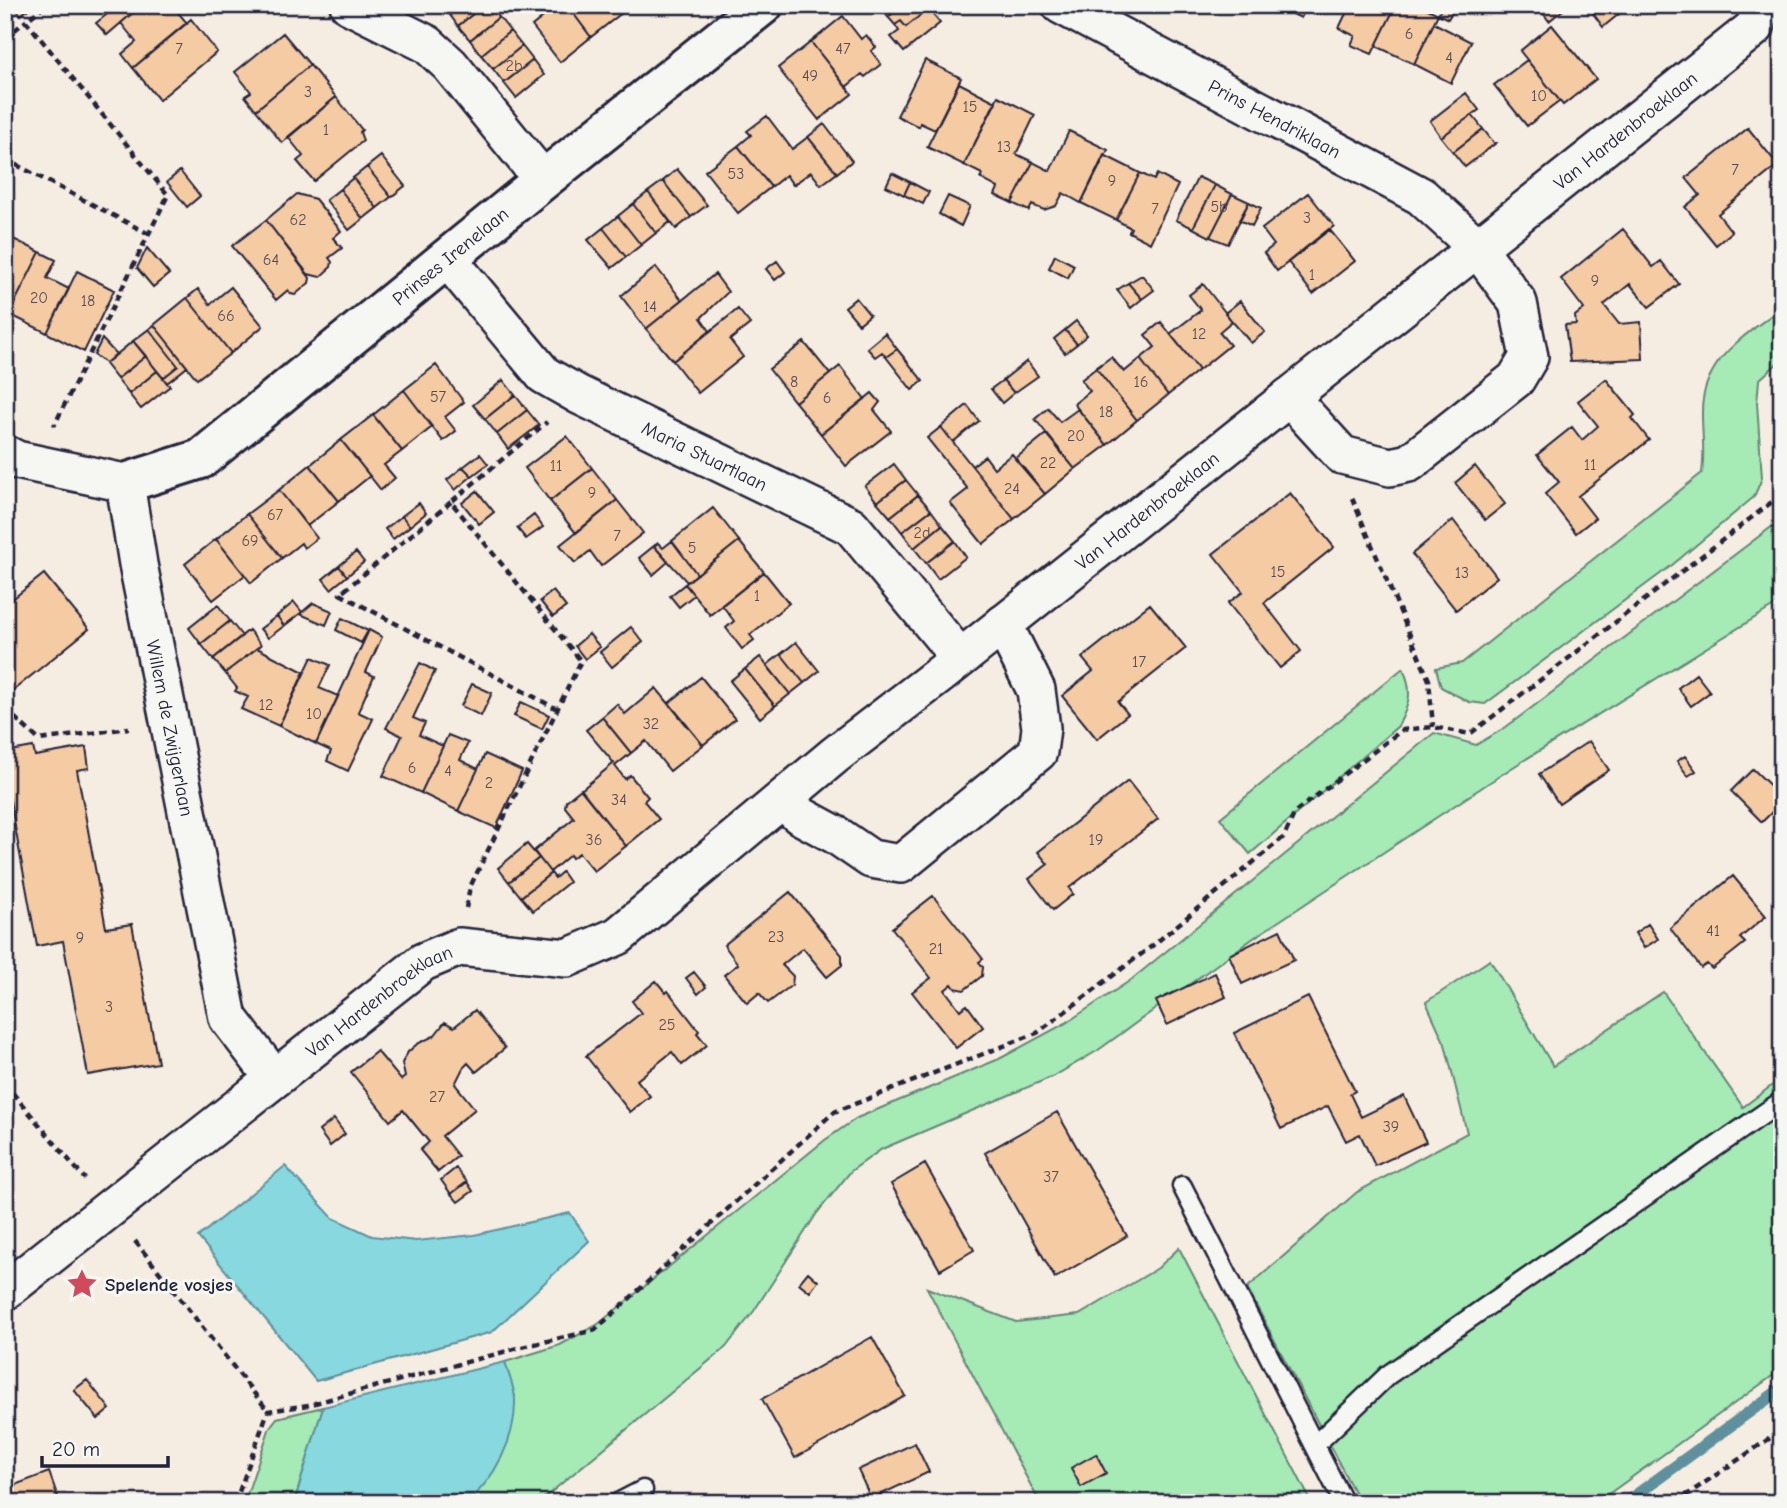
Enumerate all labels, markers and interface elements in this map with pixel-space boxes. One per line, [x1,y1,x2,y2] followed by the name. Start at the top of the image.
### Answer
[1405,25,1413,43] house number: 6
[175,40,183,58] house number: 7
[835,40,851,58] house number: 47
[1445,49,1453,67] house number: 4
[506,57,522,75] house number: 2b
[802,67,818,85] house number: 49
[1550,67,1702,195] street label: Van Hardenbroeklaan
[1204,75,1344,163] street label: Prins Hendriklaan
[304,83,312,101] house number: 3
[1531,87,1547,105] house number: 10
[962,98,978,116] house number: 15
[323,121,329,139] house number: 1
[997,138,1011,156] house number: 13
[1731,161,1739,179] house number: 7
[728,165,744,183] house number: 53
[1108,172,1116,190] house number: 9
[1210,198,1228,216] house number: 5b
[1151,200,1159,218] house number: 7
[388,203,513,310] street label: Prinses Irenelaan
[1303,209,1311,227] house number: 3
[289,211,307,229] house number: 62
[263,251,279,269] house number: 64
[1309,266,1315,284] house number: 1
[1591,272,1599,290] house number: 9
[30,289,48,307] house number: 20
[81,292,95,310] house number: 18
[643,298,657,316] house number: 14
[217,307,235,325] house number: 66
[1192,325,1206,343] house number: 12
[790,373,798,391] house number: 8
[1133,373,1149,391] house number: 16
[430,388,447,406] house number: 57
[823,389,831,407] house number: 6
[1099,403,1113,421] house number: 18
[638,417,771,496] street label: Maria Stuartlaan
[1067,427,1085,445] house number: 20
[1071,447,1224,575] street label: Van Hardenbroeklaan
[1040,454,1056,472] house number: 22
[1584,456,1596,474] house number: 11
[550,457,562,475] house number: 11
[1004,480,1020,498] house number: 24
[588,484,596,502] house number: 9
[267,506,284,524] house number: 67
[914,524,930,542] house number: 2d
[613,527,621,545] house number: 7
[241,532,259,550] house number: 69
[688,539,696,557] house number: 5
[1270,563,1286,581] house number: 15
[1455,564,1469,582] house number: 13
[754,587,760,605] house number: 1
[141,638,198,818] street label: Willem de Zwijgerlaan
[1132,653,1146,671] house number: 17
[259,696,273,714] house number: 12
[306,705,322,723] house number: 10
[643,715,659,733] house number: 32
[408,759,416,777] house number: 6
[444,762,452,780] house number: 4
[485,774,493,792] house number: 2
[611,791,627,809] house number: 34
[586,831,602,849] house number: 36
[1089,831,1103,849] house number: 19
[1706,922,1720,940] house number: 41
[768,928,784,946] house number: 23
[76,929,84,947] house number: 9
[929,940,943,958] house number: 21
[302,941,456,1062] street label: Van Hardenbroeklaan
[105,998,113,1016] house number: 3
[658,1016,676,1034] house number: 25
[429,1088,445,1106] house number: 27
[1383,1118,1399,1136] house number: 39
[1043,1168,1059,1186] house number: 37
[65,1267,99,1301] place icon: Spelende vosjes
[105,1274,233,1296] place label: Spelende vosjes
[42,1424,168,1468] scale bar
[52,1437,100,1461] text: 20 m

